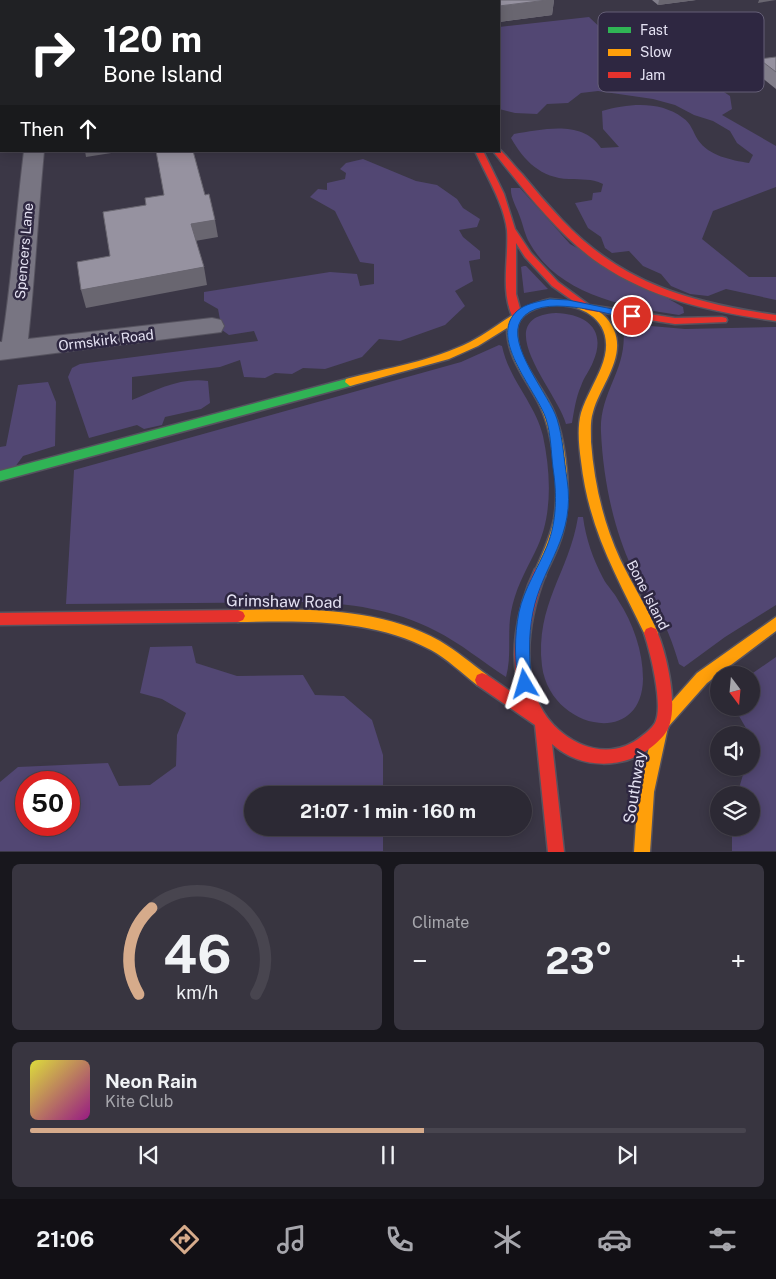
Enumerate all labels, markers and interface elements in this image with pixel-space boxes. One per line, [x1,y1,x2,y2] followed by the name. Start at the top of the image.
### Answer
[598,12,764,92] legend
[103,19,202,60] text: 120 m
[20,20,85,85] icon: right
[640,22,668,38] text: Fast
[640,44,672,60] text: Slow
[103,61,223,87] text: Bone Island
[640,67,665,83] text: Jam
[74,115,102,143] icon: ahead
[20,118,64,140] text: Then
[12,202,36,300] street label: Spencers Lane
[611,295,653,337] pin
[618,302,646,330] icon: arrive
[57,326,155,354] street label: Ormskirk Road
[624,557,672,633] street label: Bone Island
[226,591,342,612] street label: Grimshaw Road
[498,657,550,709] position arrow
[710,666,760,716] north arrow
[710,666,760,836] map controls
[710,726,760,776] button: sound
[619,749,650,825] street label: Southway
[15,771,80,836] speed limit sign: 50
[710,786,760,836] button: layers
[300,800,476,822] text: 21:07 · 1 min · 160 m
[412,913,469,932] text: Climate
[163,924,231,985] text: 46
[545,938,613,983] text: 23°
[412,944,428,977] text: −
[730,944,746,977] text: +
[176,982,218,1003] text: km/h
[105,1070,197,1092] text: Neon Rain
[105,1092,173,1111] text: Kite Club
[135,1141,163,1169] icon: previous
[374,1141,402,1169] icon: pause
[613,1141,641,1169] icon: next
[167,1222,202,1257] icon: directions
[274,1222,309,1257] icon: music
[382,1222,417,1257] icon: phone
[490,1222,525,1257] icon: climate
[597,1222,632,1257] icon: car
[705,1222,740,1257] icon: filters
[36,1226,94,1252] text: 21:06

